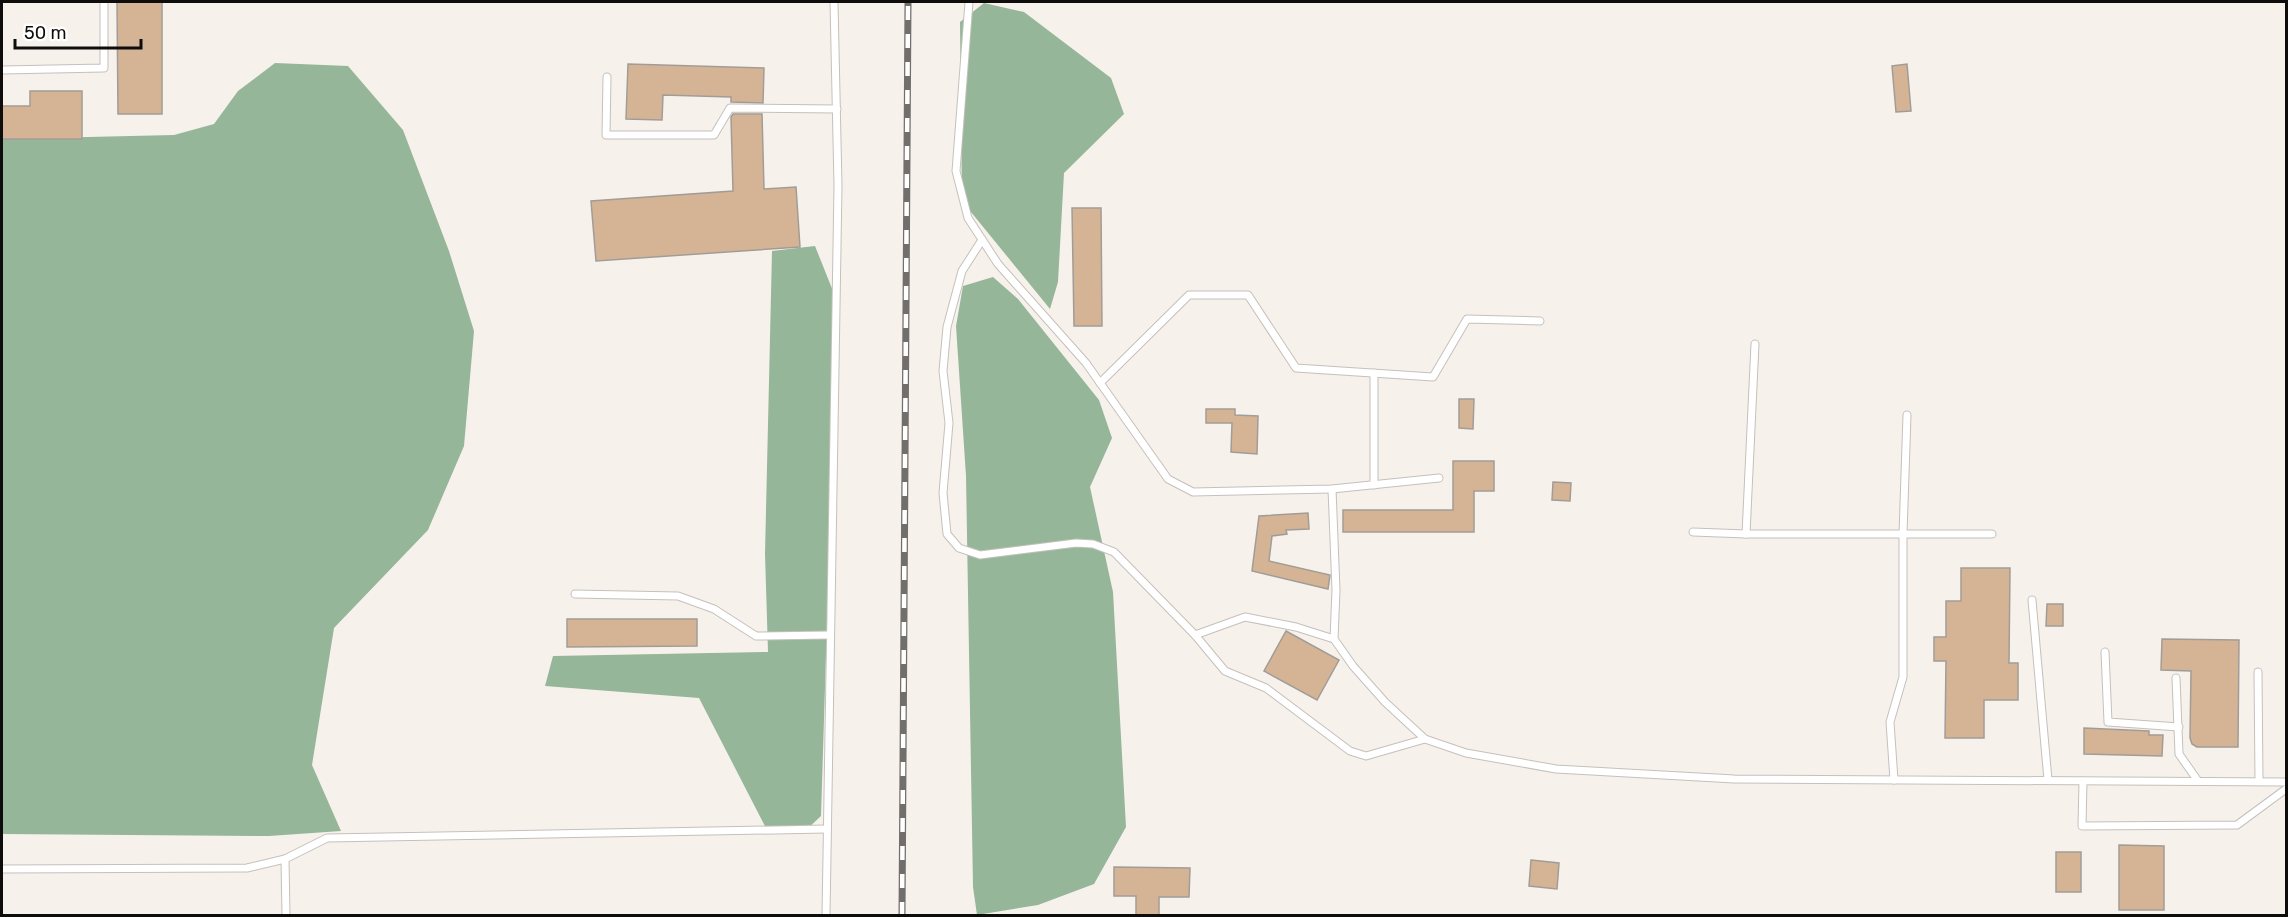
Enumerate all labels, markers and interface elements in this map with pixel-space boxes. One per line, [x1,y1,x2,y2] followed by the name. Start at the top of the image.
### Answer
[15,12,141,50] scale bar
[24,22,67,44] text: 50 m

